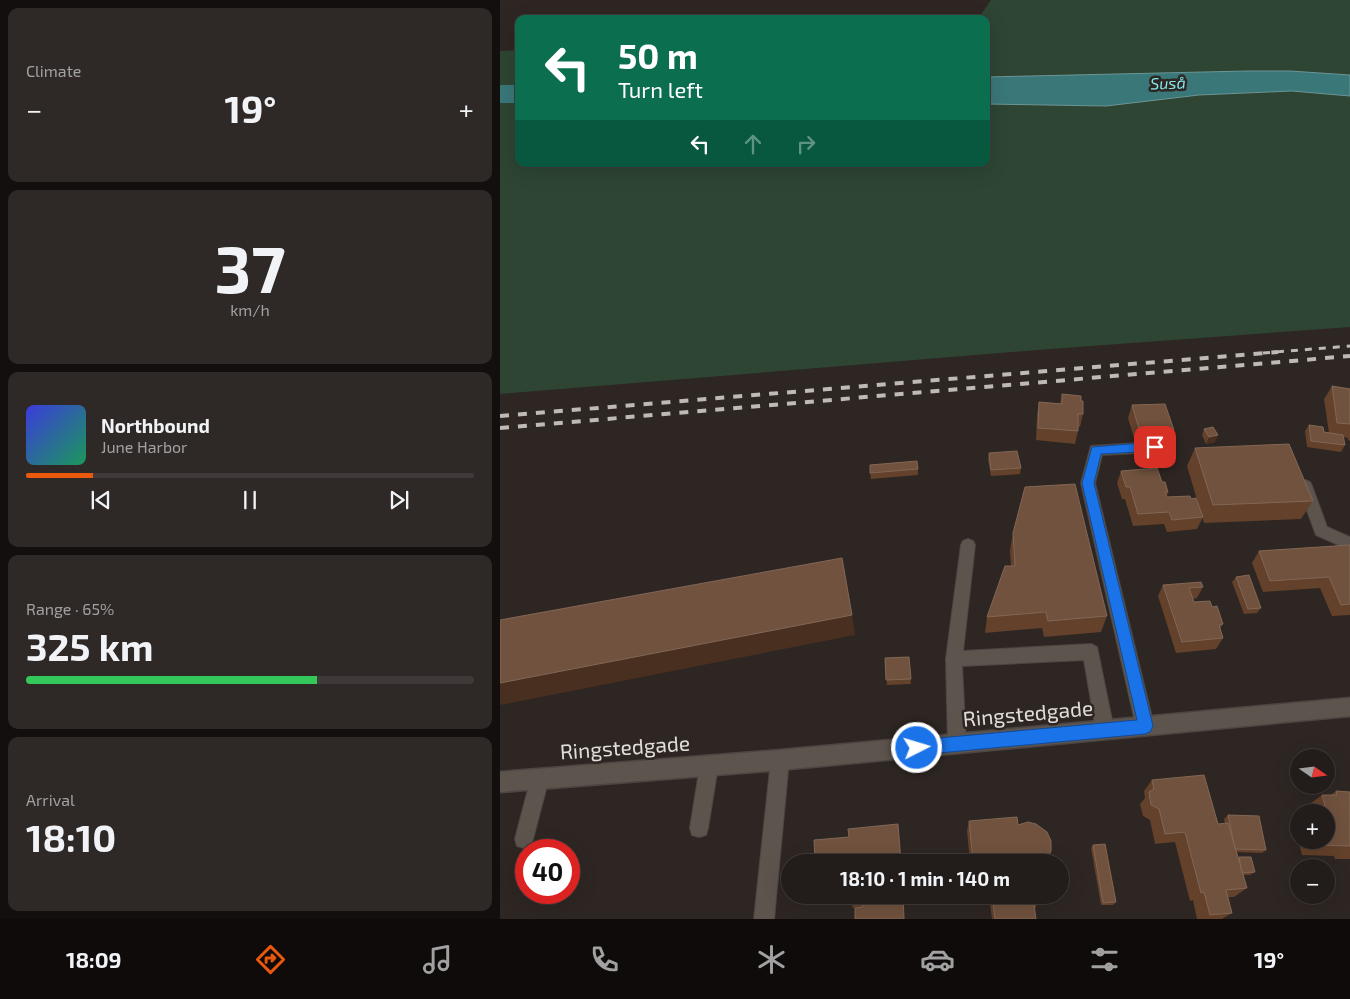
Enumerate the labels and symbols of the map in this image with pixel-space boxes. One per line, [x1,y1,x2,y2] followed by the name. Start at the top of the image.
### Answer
[1150,72,1186,93] water label: Suså
[1134,426,1176,468] pin
[962,694,1094,731] street label: Ringstedgade
[890,721,942,773] position arrow
[559,729,691,764] street label: Ringstedgade
[1290,749,1335,794] north arrow
[515,839,580,904] speed limit sign: 40

